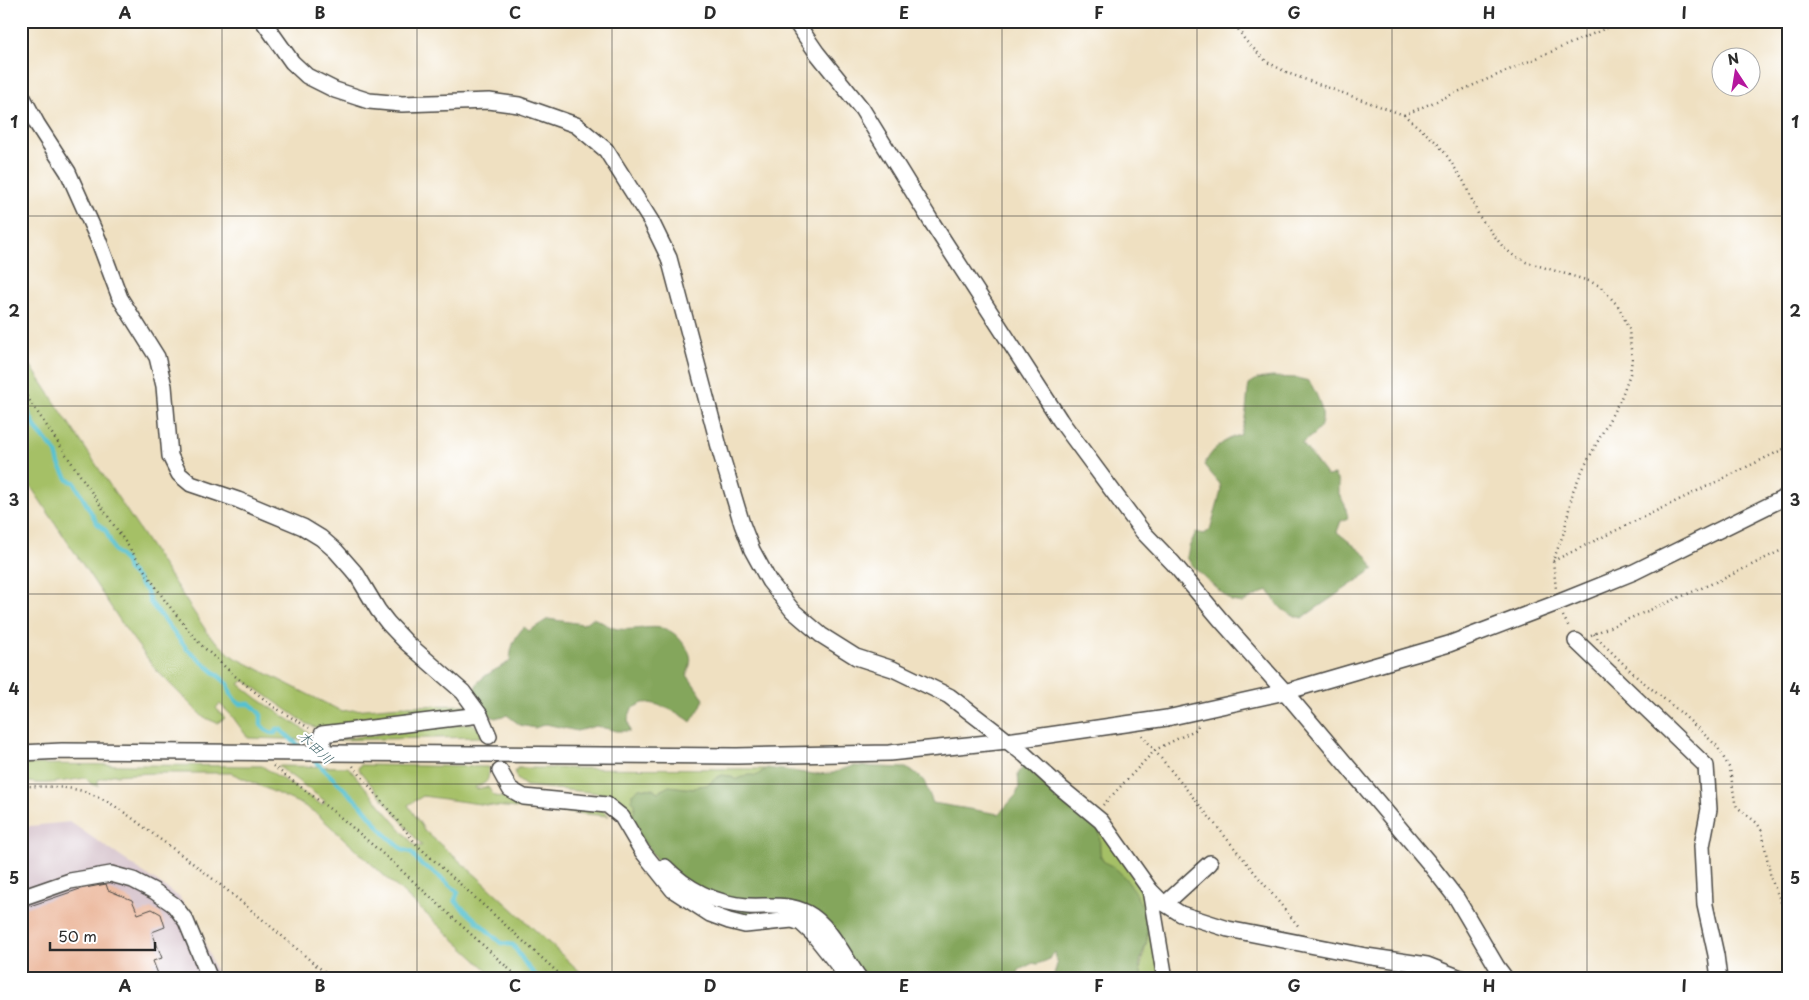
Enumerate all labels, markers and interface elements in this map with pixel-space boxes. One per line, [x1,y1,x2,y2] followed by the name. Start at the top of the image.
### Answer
[119,0,132,24] text: A
[315,0,326,24] text: B
[509,0,521,24] text: C
[704,0,716,24] text: D
[899,0,909,24] text: E
[1094,0,1104,24] text: F
[1287,0,1301,24] text: G
[1483,0,1495,24] text: H
[1681,0,1687,24] text: I
[1726,47,1741,70] text: N
[1712,48,1762,98] north arrow
[10,109,18,133] text: 1
[1791,109,1799,133] text: 1
[8,298,20,322] text: 2
[1789,298,1801,322] text: 2
[9,487,19,511] text: 3
[1790,487,1800,511] text: 3
[9,676,20,700] text: 4
[1790,676,1801,700] text: 4
[293,725,339,769] water label: 木田川
[9,865,19,889] text: 5
[1790,865,1800,889] text: 5
[50,920,155,952] scale bar
[58,924,97,947] text: 50 m
[119,973,132,997] text: A
[315,973,326,997] text: B
[509,973,521,997] text: C
[704,973,716,997] text: D
[899,973,909,997] text: E
[1094,973,1104,997] text: F
[1287,973,1301,997] text: G
[1483,973,1495,997] text: H
[1681,973,1687,997] text: I

